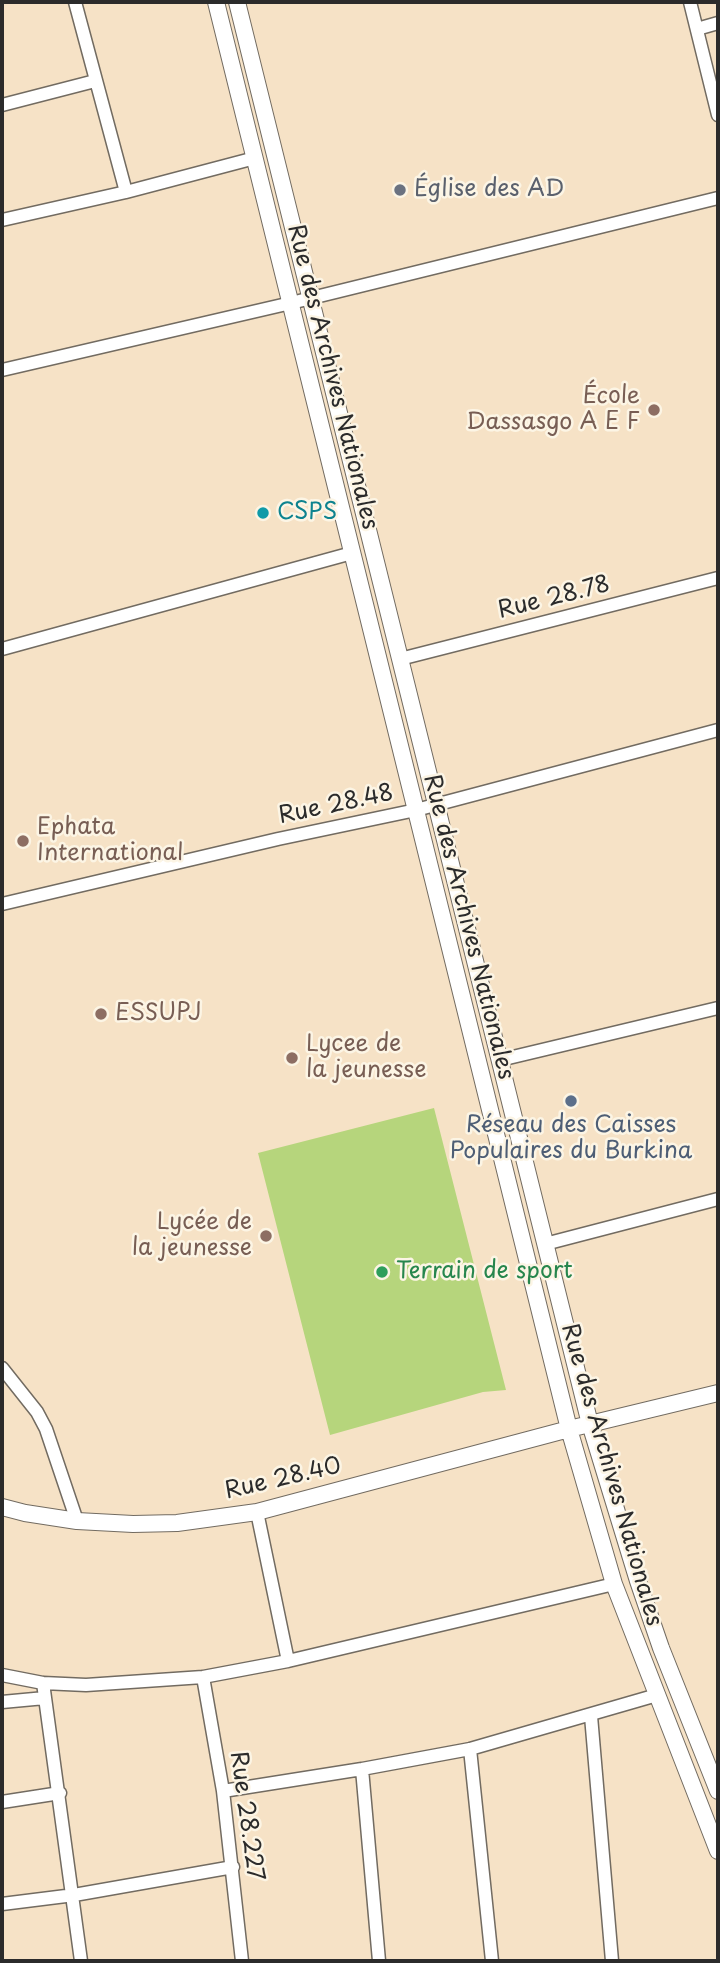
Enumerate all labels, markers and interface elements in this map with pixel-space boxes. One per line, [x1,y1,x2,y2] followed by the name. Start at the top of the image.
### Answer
[414,176,564,204] place label: Église des AD
[392,182,408,198] marker: Église des AD
[281,222,383,532] street label: Rue des Archives Nationales
[466,383,640,437] place label: École Dassasgo A E F
[646,402,662,418] marker: École Dassasgo A E F
[277,499,337,527] place label: CSPS
[255,505,271,521] marker: CSPS
[495,571,613,625] street label: Rue 28.78
[417,772,519,1082] street label: Rue des Archives Nationales
[276,779,396,831] street label: Rue 28.48
[37,814,183,868] place label: Ephata International
[15,833,31,849] marker: Ephata International
[115,1000,202,1028] place label: ESSUPJ
[93,1006,109,1022] marker: ESSUPJ
[306,1031,426,1085] place label: Lycee de la jeunesse
[284,1050,300,1066] marker: Lycee de la jeunesse
[563,1093,579,1109] marker: Réseau des Caisses Populaires du Burkina
[450,1112,692,1166] place label: Réseau des Caisses Populaires du Burkina
[132,1209,252,1263] place label: Lycée de la jeunesse
[258,1228,274,1244] marker: Lycée de la jeunesse
[396,1258,573,1286] place label: Terrain de sport
[374,1264,390,1280] marker: Terrain de sport
[555,1321,667,1629] street label: Rue des Archives Nationales
[222,1452,344,1506] street label: Rue 28.40
[223,1749,269,1883] street label: Rue 28.227

